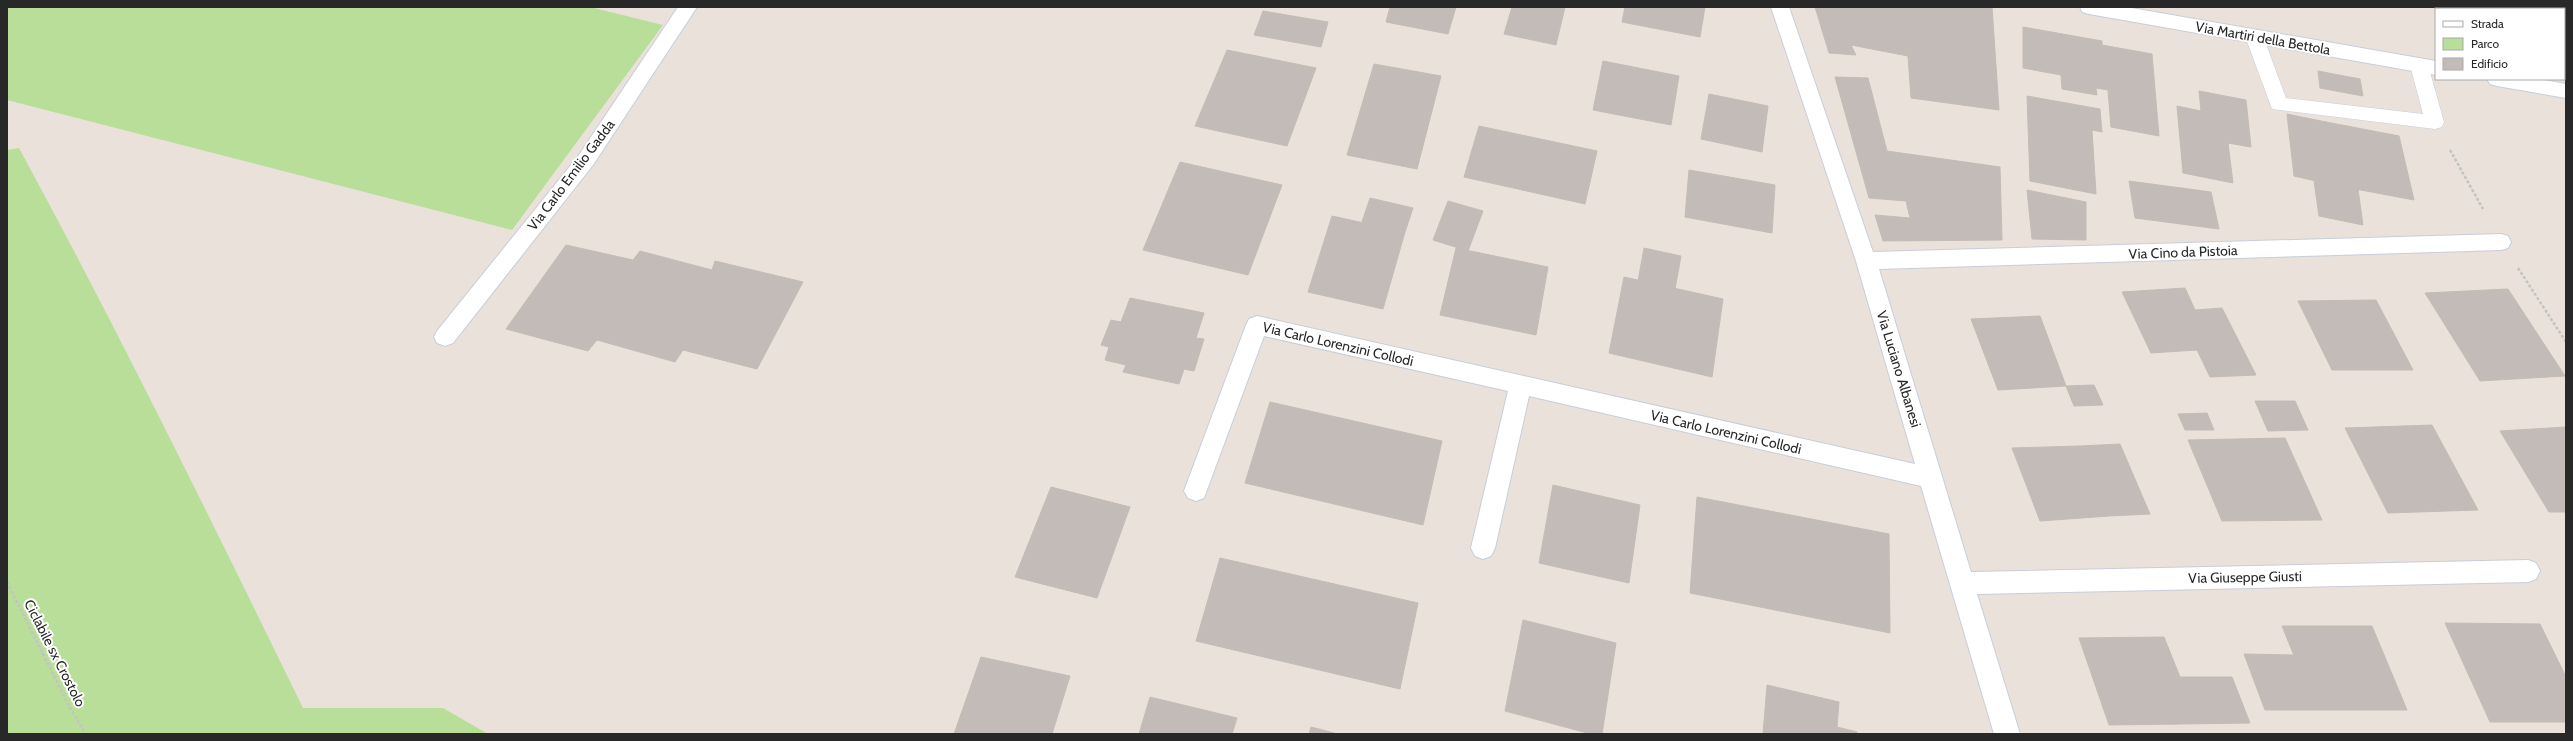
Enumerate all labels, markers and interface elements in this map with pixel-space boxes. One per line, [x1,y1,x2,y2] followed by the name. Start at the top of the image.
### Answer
[2435,8,2565,80] legend
[2471,16,2504,31] text: Strada
[2194,17,2332,59] street label: Via Martiri della Bettola
[2471,36,2499,51] text: Parco
[2471,56,2508,71] text: Edificio
[523,116,619,234] street label: Via Carlo Emilio Gadda
[2128,241,2238,263] street label: Via Cino da Pistoia
[1873,308,1925,430] street label: Via Luciano Albanesi
[1261,318,1415,370] street label: Via Carlo Lorenzini Collodi
[1649,406,1803,458] street label: Via Carlo Lorenzini Collodi
[2188,567,2302,587] street label: Via Giuseppe Giusti
[20,596,90,710] street label: Ciclabile sx Crostolo

